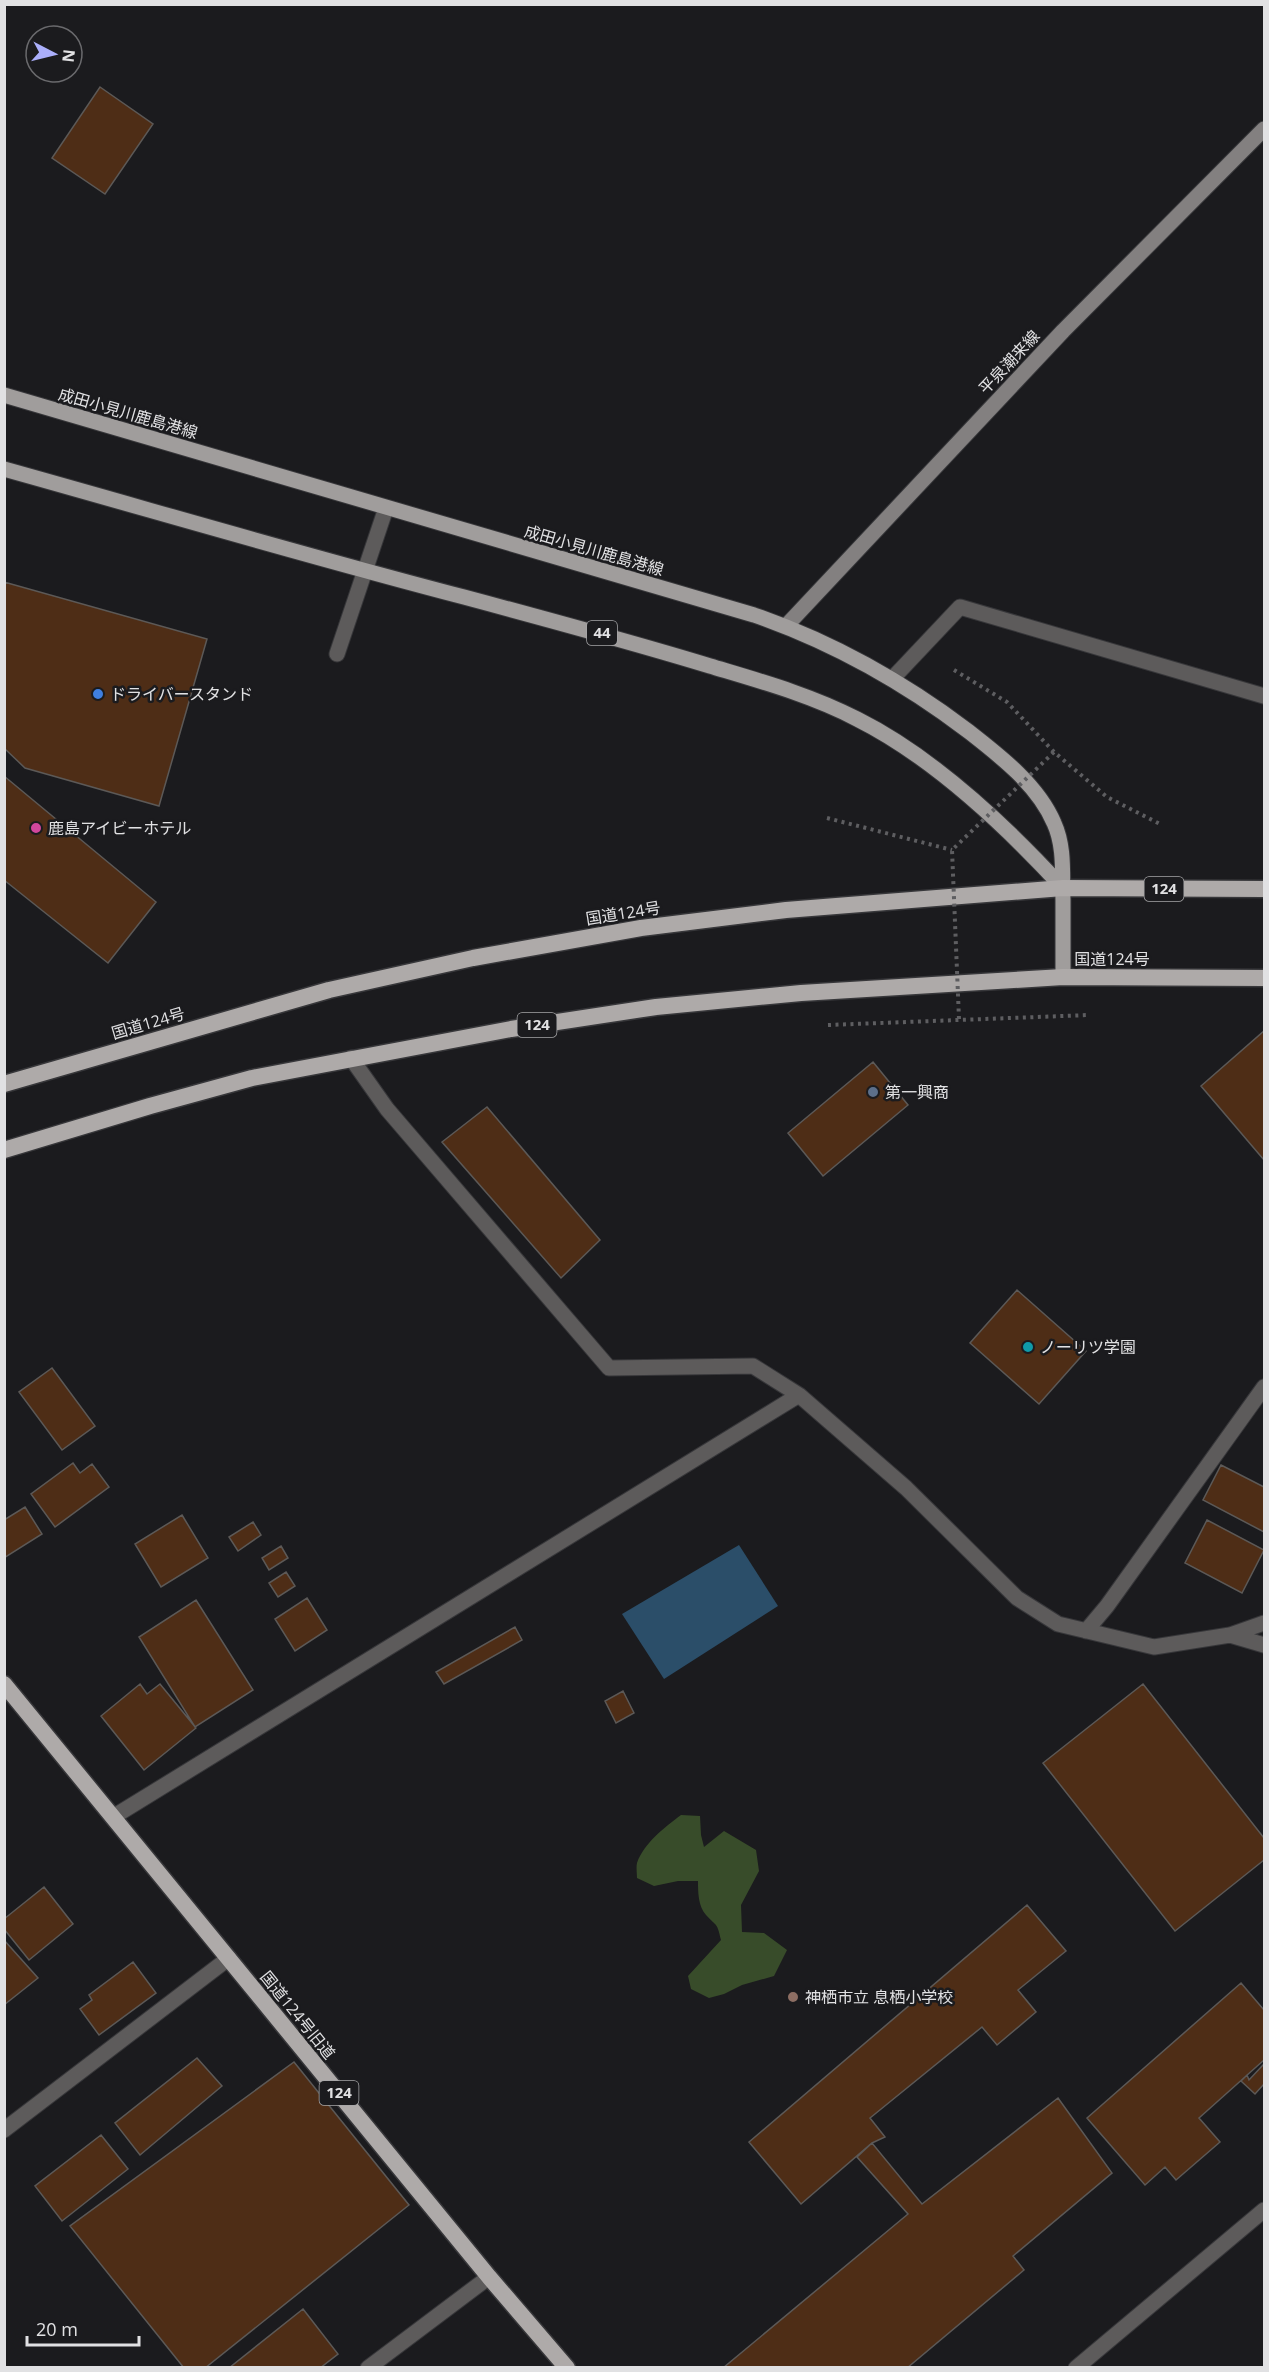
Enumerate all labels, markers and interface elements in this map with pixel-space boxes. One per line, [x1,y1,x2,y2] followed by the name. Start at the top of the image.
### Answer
[24,24,84,84] north arrow
[57,48,81,64] text: N
[974,325,1044,399] street label: 平泉潮来線
[56,383,200,443] street label: 成田小見川鹿島港線
[522,520,666,580] street label: 成田小見川鹿島港線
[587,621,617,645] road number: 44
[110,683,253,705] place label: ドライバースタンド
[91,687,105,701] marker: ドライバースタンド
[48,817,191,839] place label: 鹿島アイビーホテル
[29,821,43,835] marker: 鹿島アイビーホテル
[1144,877,1184,901] road number: 124
[584,896,662,930] street label: 国道124号
[1074,948,1150,970] street label: 国道124号
[109,1002,187,1044] street label: 国道124号
[518,1013,556,1037] road number: 124
[885,1081,949,1103] place label: 第一興商
[866,1085,880,1099] marker: 第一興商
[1040,1336,1136,1358] place label: ノーリツ学園
[1021,1340,1035,1354] marker: ノーリツ学園
[256,1966,340,2064] street label: 国道124号旧道
[805,1986,953,2008] place label: 神栖市立 息栖小学校
[786,1990,800,2004] marker: 神栖市立 息栖小学校
[320,2081,358,2105] road number: 124
[27,2309,140,2347] scale bar
[36,2317,78,2341] text: 20 m

